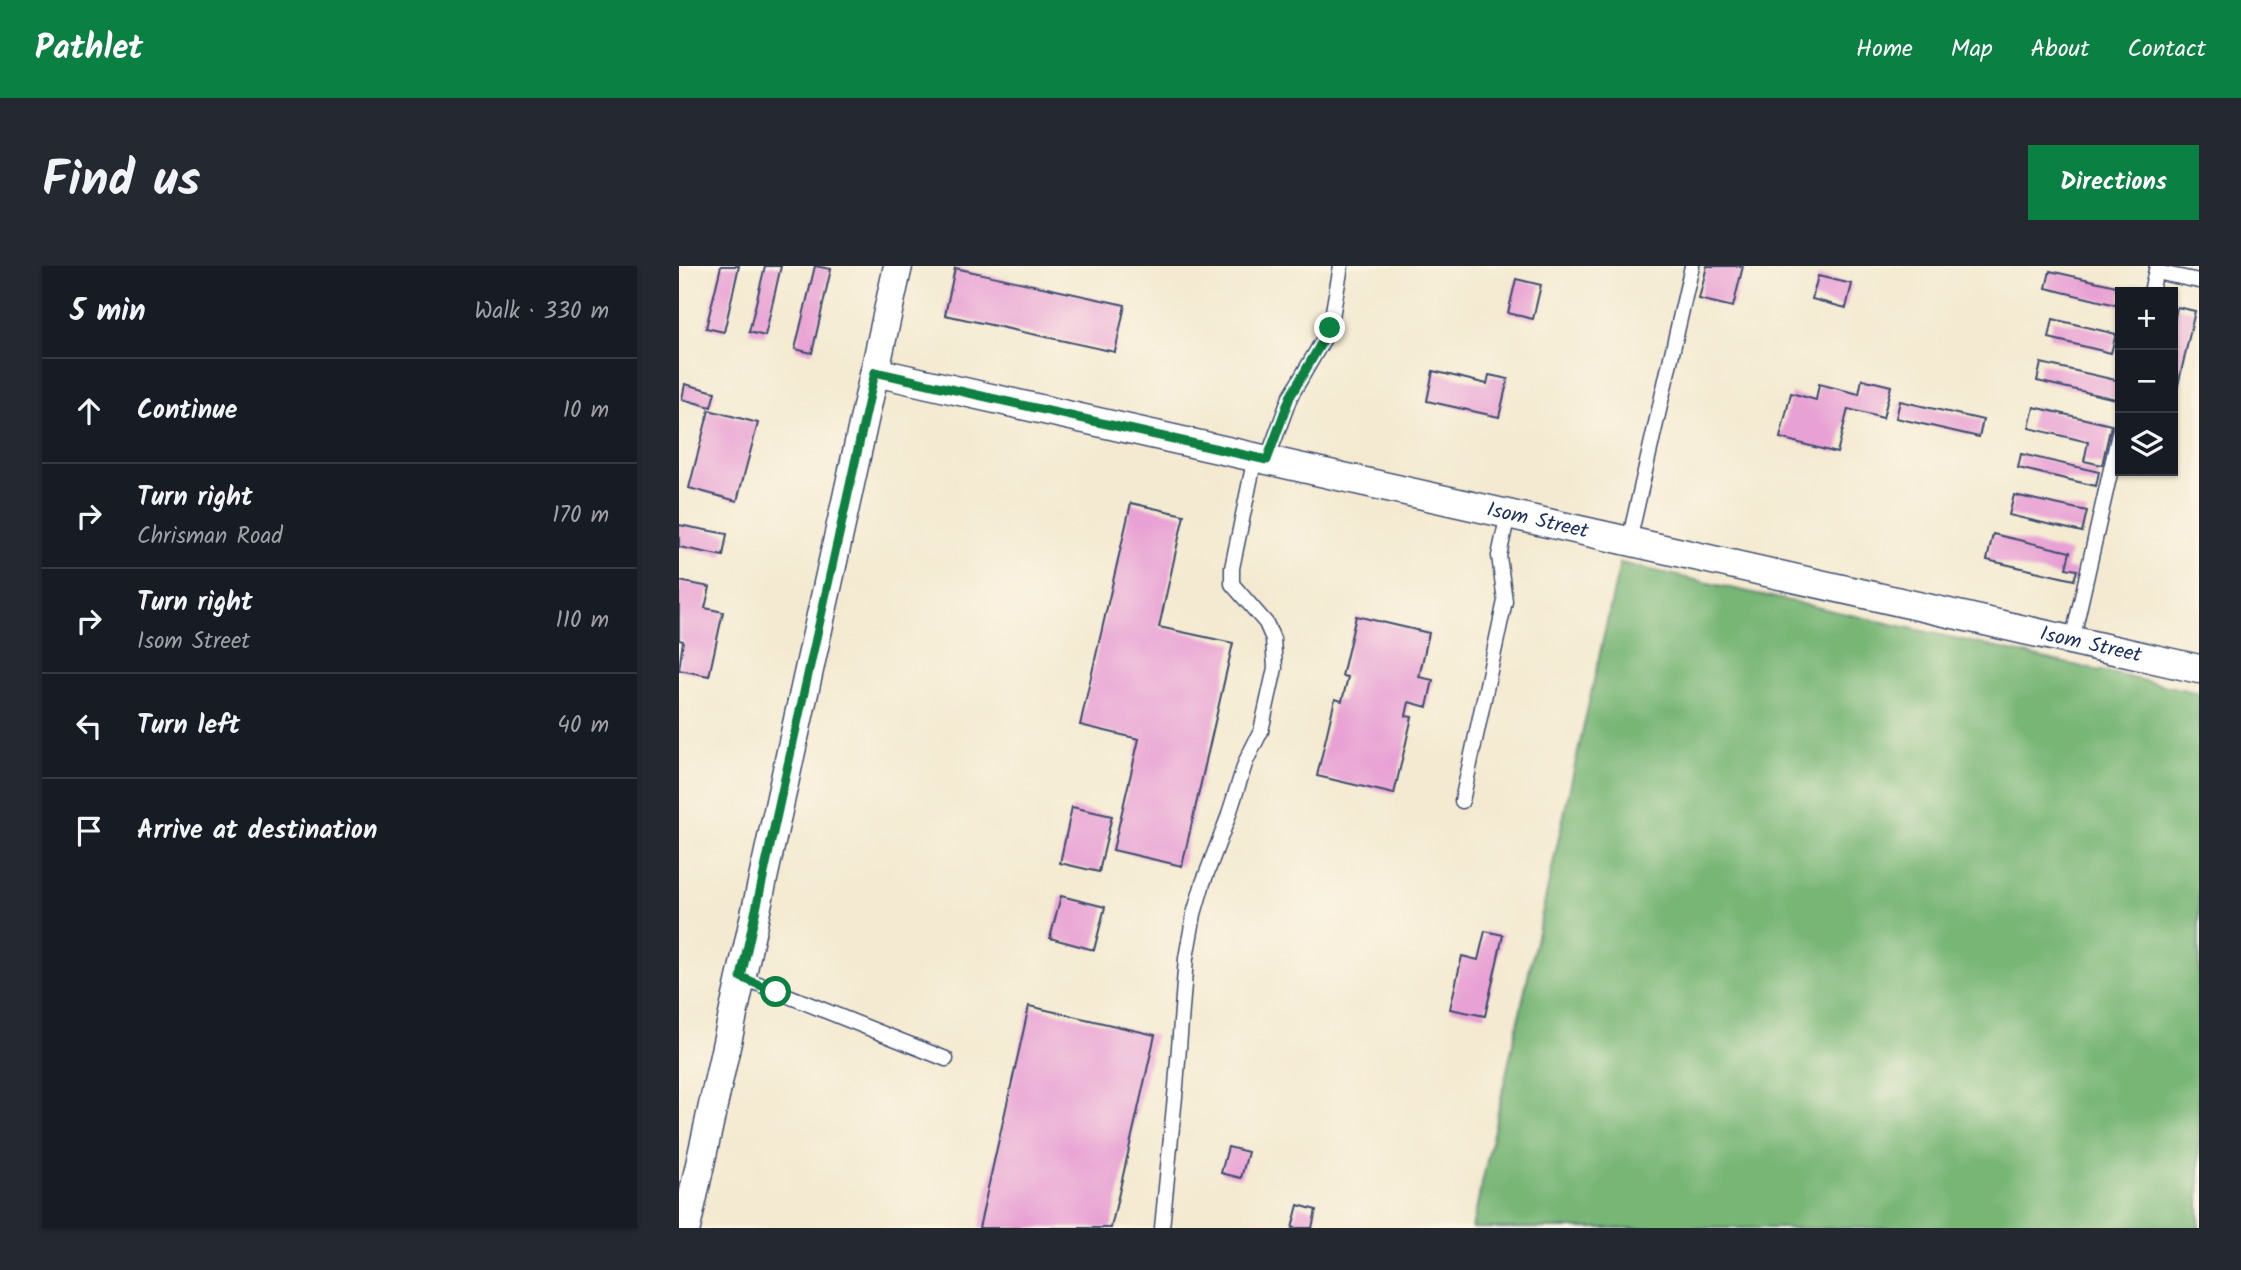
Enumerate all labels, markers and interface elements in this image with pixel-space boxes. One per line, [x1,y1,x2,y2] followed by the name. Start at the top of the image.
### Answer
[35,23,143,76] text: Pathlet
[1856,30,1913,69] text: Home
[1951,30,1993,69] text: Map
[2031,30,2089,69] text: About
[2127,30,2206,69] text: Contact
[42,143,200,221] text: Find us
[2028,145,2199,220] button: Directions
[2115,287,2178,476] map controls
[2115,287,2178,350] button: +
[70,288,146,336] text: 5 min
[475,294,609,330] text: Walk · 330 m
[1314,312,1345,343] route end
[2115,350,2178,413] button: −
[137,390,238,432] text: Continue
[70,392,108,430] icon: ahead
[563,393,609,429] text: 10 m
[2115,413,2178,476] button: layers
[137,477,253,519] text: Turn right
[1483,493,1592,548] street label: Isom Street
[70,497,108,535] icon: right
[552,498,609,534] text: 170 m
[137,519,283,555] text: Chrisman Road
[137,582,253,624] text: Turn right
[70,602,108,640] icon: right
[556,603,609,639] text: 110 m
[2037,617,2146,672] street label: Isom Street
[137,624,250,660] text: Isom Street
[137,705,240,747] text: Turn left
[70,707,108,745] icon: left
[557,708,609,744] text: 40 m
[137,810,377,852] text: Arrive at destination
[70,812,108,850] icon: arrive
[760,976,791,1007] route start

